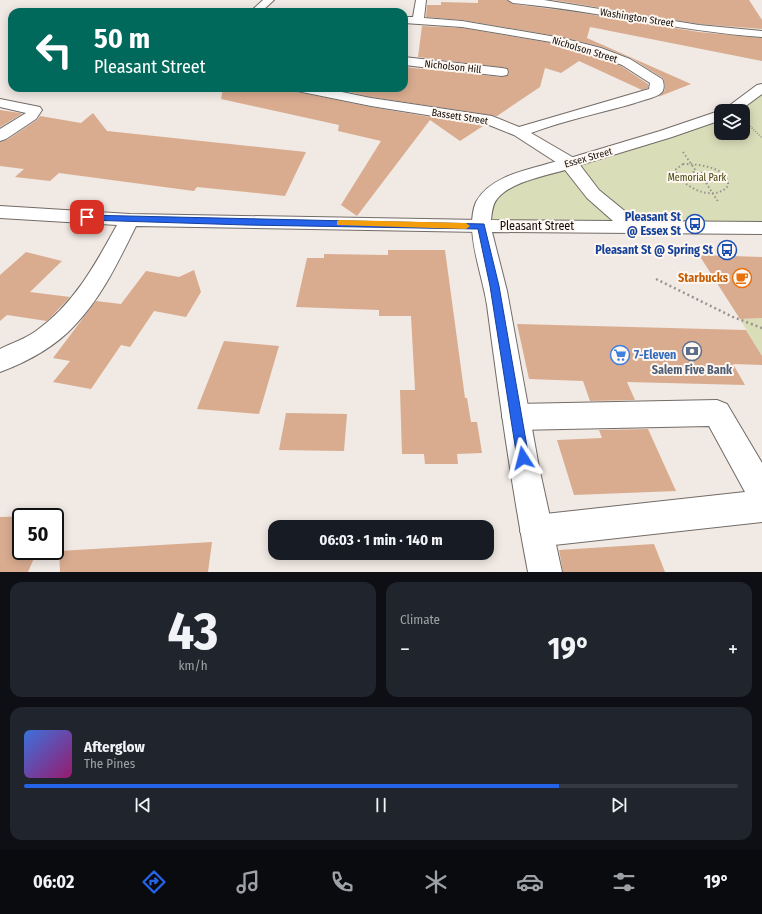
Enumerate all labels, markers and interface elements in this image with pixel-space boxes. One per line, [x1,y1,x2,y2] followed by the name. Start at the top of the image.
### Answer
[599,6,675,30] street label: Washington Street
[94,22,150,55] text: 50 m
[28,24,80,76] icon: left
[551,34,620,66] street label: Nicholson Street
[94,56,206,78] text: Pleasant Street
[424,58,482,76] street label: Nicholson Hill
[714,104,750,140] map controls
[714,104,750,140] button: layers
[431,107,490,127] street label: Bassett Street
[563,145,614,171] street label: Essex Street
[668,172,727,184] park label: Memorial Park
[70,200,104,234] pin
[76,206,98,228] icon: arrive
[625,210,682,238] place label: Pleasant St @ Essex St
[684,213,706,235] bus stop icon: Pleasant St @ Essex St
[500,219,574,233] street label: Pleasant Street
[716,239,738,261] bus stop icon: Pleasant St @ Spring St
[595,243,714,257] place label: Pleasant St @ Spring St
[731,267,753,289] cafe icon: Starbucks
[678,271,729,285] place label: Starbucks
[681,340,703,362] bank icon: Salem Five Bank
[609,344,631,366] supermarket icon: 7-Eleven
[634,348,676,362] place label: 7-Eleven
[652,363,733,377] place label: Salem Five Bank
[502,437,544,479] position arrow
[12,508,64,560] speed limit sign: 50
[319,531,443,549] text: 06:03 · 1 min · 140 m
[168,600,218,663] text: 43
[400,612,440,627] text: Climate
[548,631,590,667] text: 19°
[400,636,410,663] text: −
[728,636,738,663] text: +
[179,658,208,673] text: km/h
[84,738,145,756] text: Afterglow
[84,756,135,771] text: The Pines
[132,794,154,816] icon: previous
[370,794,392,816] icon: pause
[608,794,630,816] icon: next
[140,868,168,896] icon: directions
[234,868,262,896] icon: music
[328,868,356,896] icon: phone
[422,868,450,896] icon: climate
[516,868,544,896] icon: car
[610,868,638,896] icon: filters
[33,871,74,893] text: 06:02
[704,871,729,893] text: 19°

